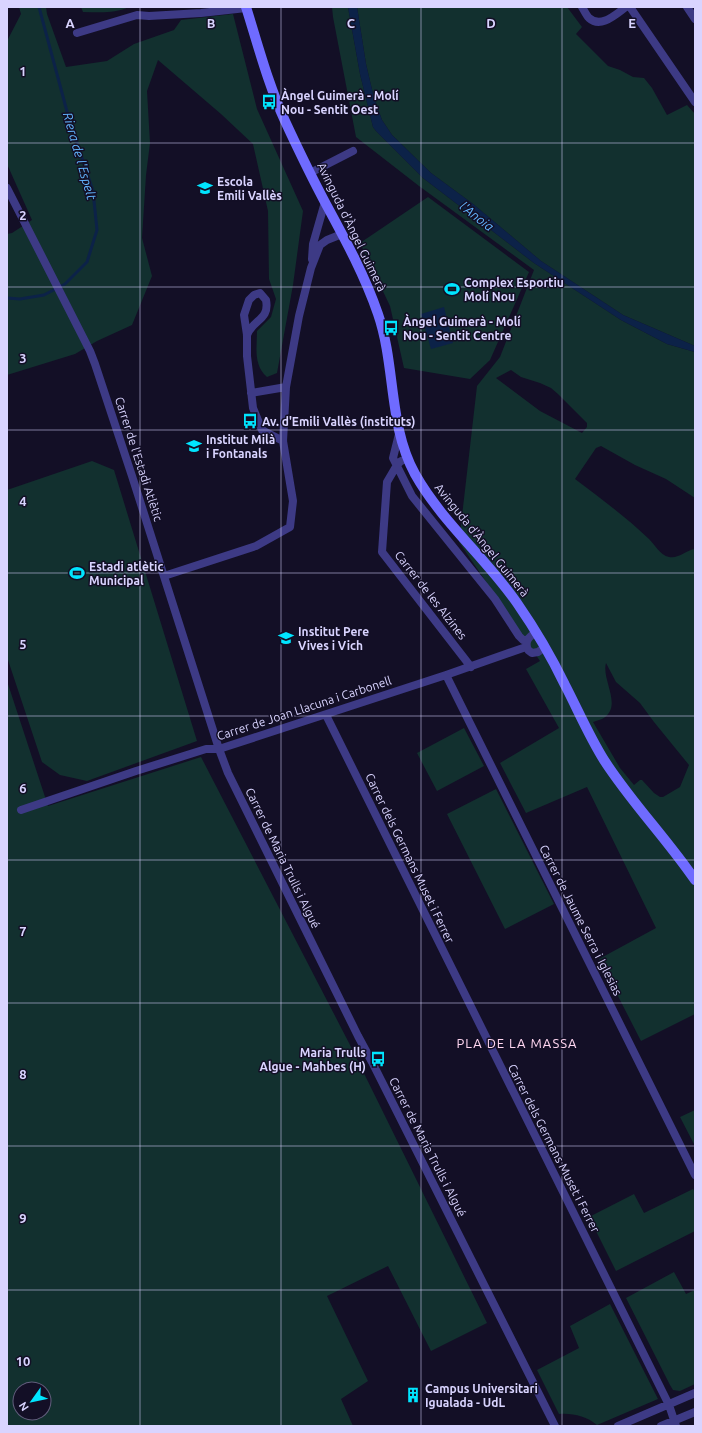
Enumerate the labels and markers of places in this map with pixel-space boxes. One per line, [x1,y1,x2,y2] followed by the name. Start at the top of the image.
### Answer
[281,87,399,116] place label: Àngel Guimerà - Molí Nou - Sentit Oest
[260,93,278,111] bus stop icon: Àngel Guimerà - Molí Nou - Sentit Oest
[217,175,282,202] place label: Escola Emili Vallès
[196,179,214,197] school or university icon: Escola Emili Vallès
[464,276,564,303] place label: Complex Esportiu Molí Nou
[443,280,461,298] sports icon: Complex Esportiu Molí Nou
[403,313,521,342] place label: Àngel Guimerà - Molí Nou - Sentit Centre
[382,319,400,337] bus stop icon: Àngel Guimerà - Molí Nou - Sentit Centre
[241,412,259,430] bus stop icon: Av. d'Emili Vallès (instituts)
[262,415,415,429] place label: Av. d'Emili Vallès (instituts)
[206,433,275,460] place label: Institut Milà i Fontanals
[185,437,203,455] school or university icon: Institut Milà i Fontanals
[89,560,163,587] place label: Estadi atlètic Municipal
[68,564,86,582] sports icon: Estadi atlètic Municipal
[298,625,369,652] place label: Institut Pere Vives i Vich
[277,629,295,647] school or university icon: Institut Pere Vives i Vich
[259,1046,366,1074] place label: Maria Trulls Algue - Mahbes (H)
[369,1050,387,1068] bus stop icon: Maria Trulls Algue - Mahbes (H)
[425,1382,538,1409] place label: Campus Universitari Igualada - UdL
[404,1386,422,1404] building icon: Campus Universitari Igualada - UdL

